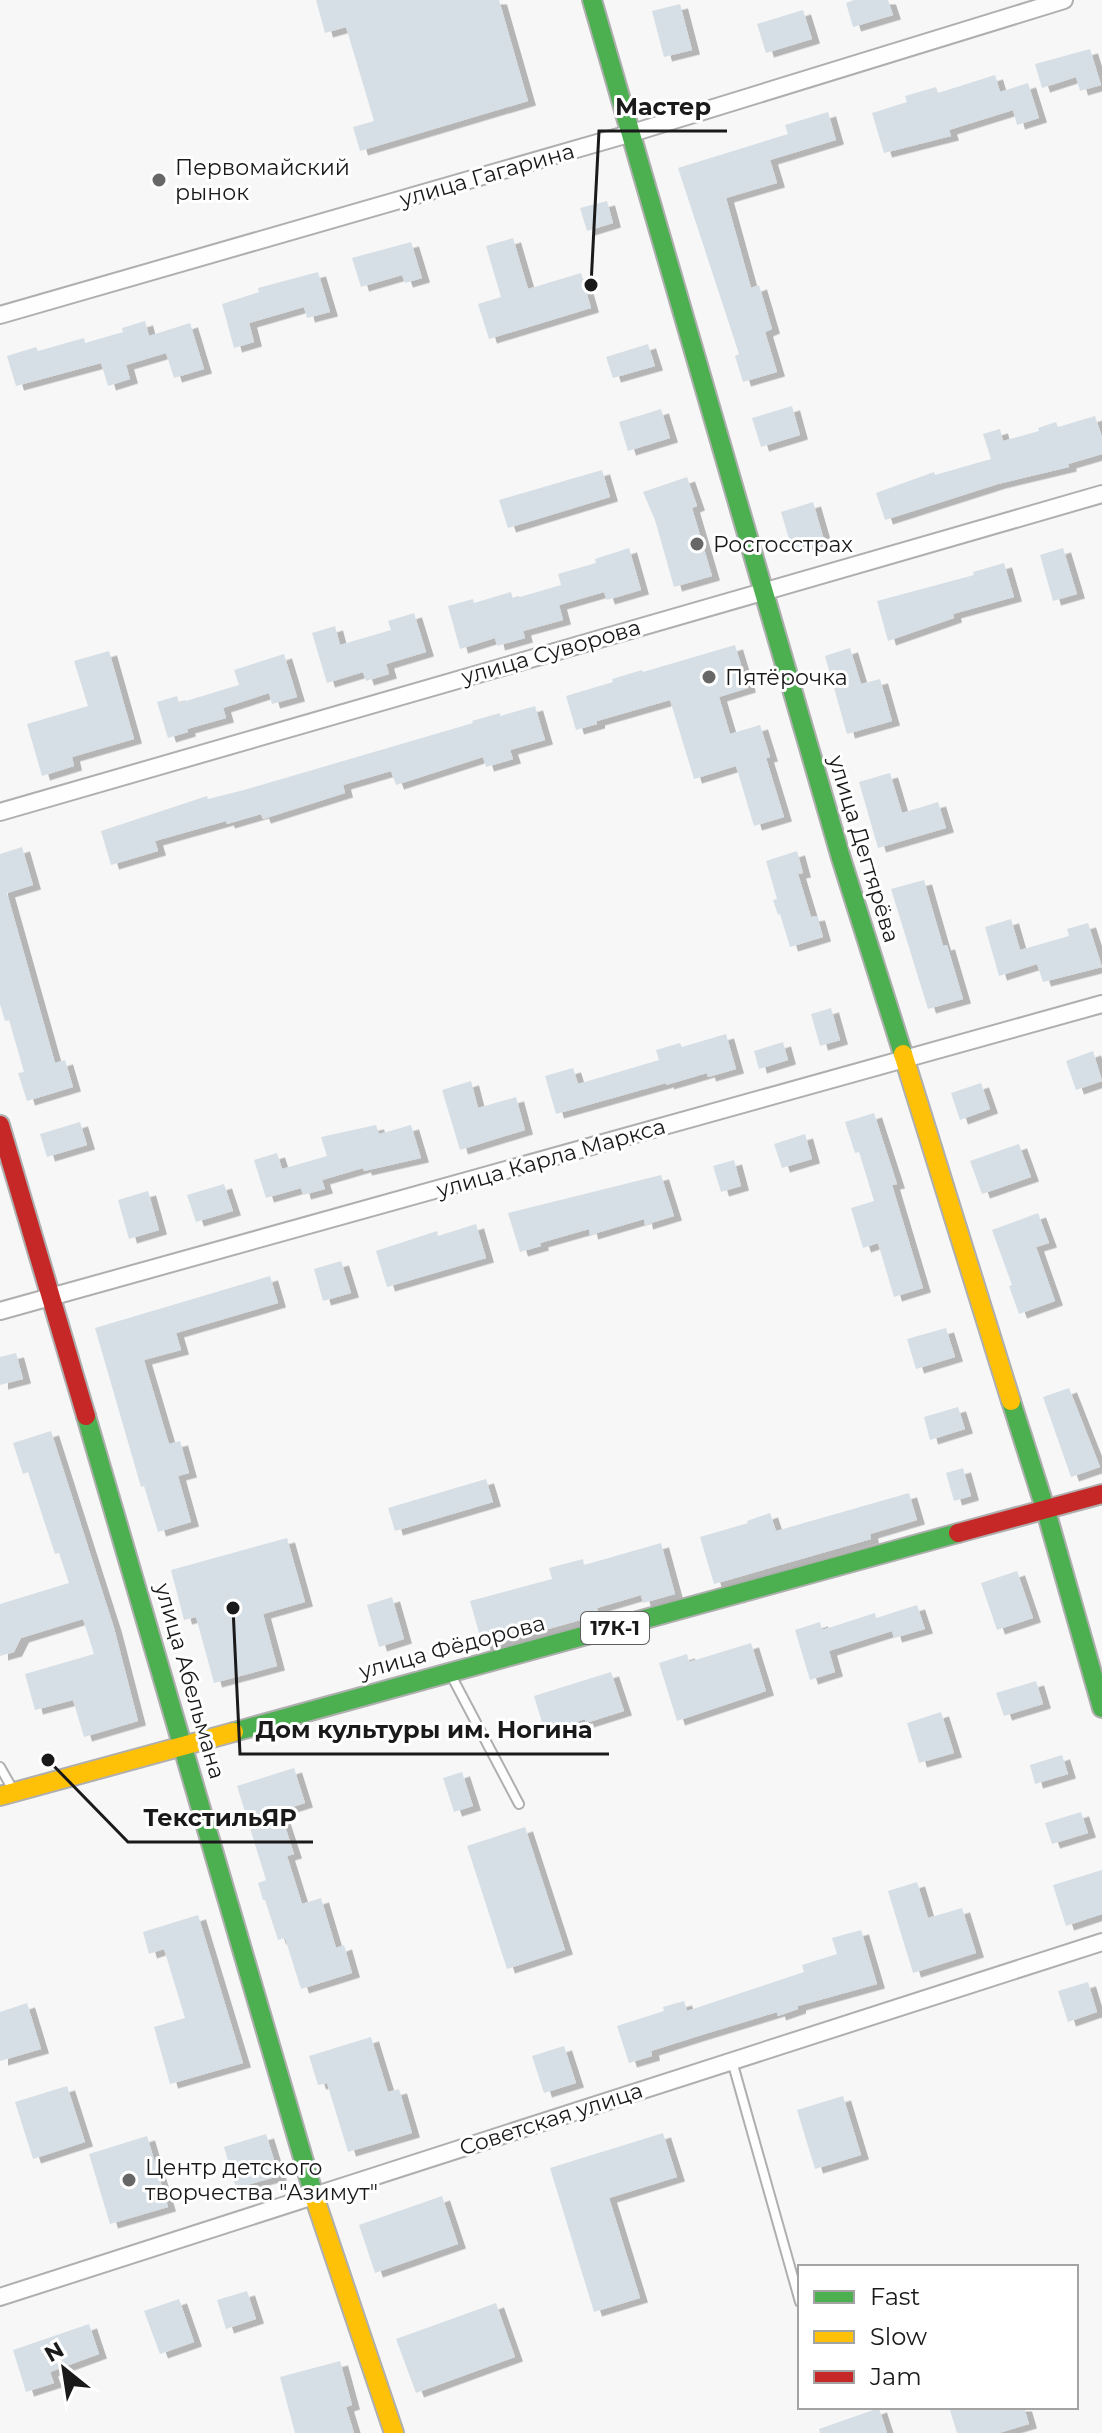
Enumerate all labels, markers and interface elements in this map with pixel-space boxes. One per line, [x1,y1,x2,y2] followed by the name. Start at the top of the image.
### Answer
[599,83,727,131] callout: Мастер
[615,92,711,121] text: Мастер
[396,137,577,213] street label: улица Гагарина
[175,154,350,206] place label: Первомайский рынок
[150,171,168,189] marker: Первомайский рынок
[713,531,853,558] place label: Росгосстрах
[688,535,706,553] marker: Росгосстрах
[457,614,644,691] street label: улица Суворова
[725,664,848,691] place label: Пятёрочка
[700,668,718,686] marker: Пятёрочка
[822,751,905,946] street label: улица Дегтярёва
[433,1112,668,1204] street label: улица Карла Маркса
[149,1579,231,1782] street label: улица Абельмана
[355,1609,548,1685] street label: улица Фёдорова
[581,1612,649,1644] road number: 17К-1
[240,1706,609,1754] callout: Дом культуры им. Ногина
[255,1715,593,1744] text: Дом культуры им. Ногина
[128,1794,313,1842] callout: ТекстильЯР
[143,1803,297,1832] text: ТекстильЯР
[456,2077,646,2161] street label: Советская улица
[145,2154,378,2206] place label: Центр детского творчества "Азимут"
[120,2171,138,2189] marker: Центр детского творчества "Азимут"
[798,2265,1078,2409] legend
[870,2282,921,2311] text: Fast
[870,2322,927,2351] text: Slow
[24,2329,104,2409] north arrow
[40,2336,69,2368] text: N
[869,2362,922,2391] text: Jam

